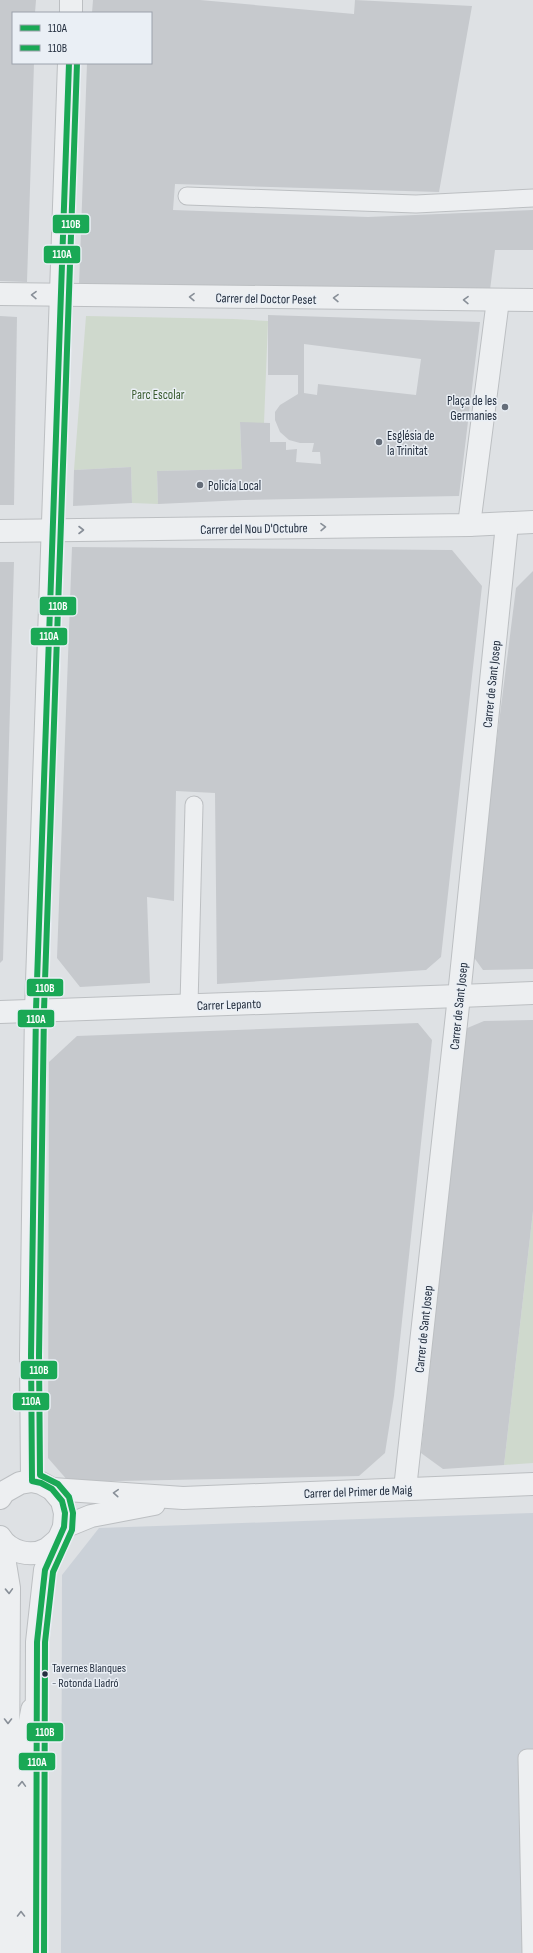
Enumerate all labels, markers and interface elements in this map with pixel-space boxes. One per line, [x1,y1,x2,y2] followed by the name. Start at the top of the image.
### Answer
[12,12,152,64] legend
[48,21,68,36] text: 110A
[48,41,67,56] text: 110B
[52,214,90,234] line badge: 110B
[61,218,81,231] text: 110B
[43,245,81,264] line badge: 110A
[53,248,72,261] text: 110A
[215,290,317,308] street label: Carrer del Doctor Peset
[31,291,37,299] one-way arrow
[189,293,195,301] one-way arrow
[333,294,339,302] one-way arrow
[463,296,469,304] one-way arrow
[132,387,185,403] park label: Parc Escolar
[447,393,497,424] place label: Plaça de les Germanies
[500,402,510,412] marker: Plaça de les Germanies
[387,428,435,459] place label: Església de la Trinitat
[374,437,384,447] marker: Església de la Trinitat
[208,478,261,494] place label: Policía Local
[195,480,205,490] marker: Policía Local
[200,520,308,538] street label: Carrer del Nou D'Octubre
[320,523,326,531] one-way arrow
[78,526,84,534] one-way arrow
[39,596,77,616] line badge: 110B
[48,600,68,613] text: 110B
[30,627,68,646] line badge: 110A
[40,630,59,643] text: 110A
[479,640,505,729] street label: Carrer de Sant Josep
[446,962,472,1051] street label: Carrer de Sant Josep
[26,978,64,997] line badge: 110B
[35,982,55,995] text: 110B
[197,996,262,1014] street label: Carrer Lepanto
[17,1009,55,1028] line badge: 110A
[27,1013,46,1026] text: 110A
[411,1285,437,1374] street label: Carrer de Sant Josep
[20,1360,58,1380] line badge: 110B
[29,1364,49,1377] text: 110B
[12,1392,50,1411] line badge: 110A
[22,1395,41,1408] text: 110A
[304,1482,413,1502] street label: Carrer del Primer de Maig
[113,1489,119,1498] one-way arrow
[5,1588,13,1594] one-way arrow
[52,1661,126,1691] place label: Tavernes Blanques - Rotonda Lladró
[40,1669,50,1679] marker: Tavernes Blanques - Rotonda Lladró
[4,1718,12,1724] one-way arrow
[26,1722,64,1742] line badge: 110B
[35,1726,55,1739] text: 110B
[18,1752,56,1771] line badge: 110A
[28,1756,47,1769] text: 110A
[17,1781,26,1787] one-way arrow
[17,1911,25,1917] one-way arrow

